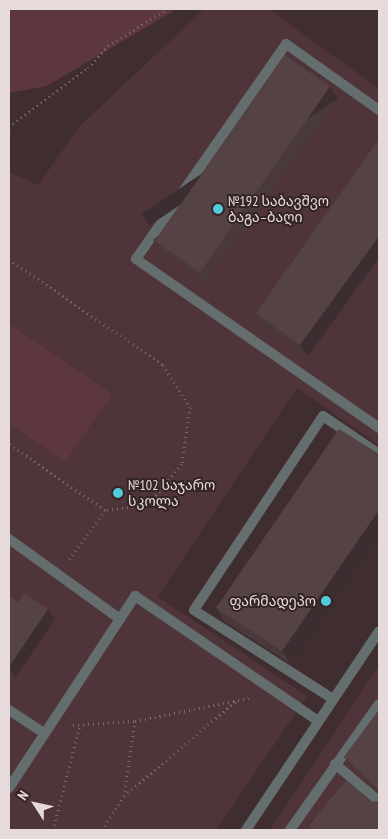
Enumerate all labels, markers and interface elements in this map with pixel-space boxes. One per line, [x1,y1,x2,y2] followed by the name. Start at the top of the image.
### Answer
[228,193,329,226] place label: №192 საბავშვო ბაგა–ბაღი
[212,203,224,215] marker: №192 საბავშვო ბაგა–ბაღი
[128,477,215,510] place label: №102 საჯარო სკოლა
[112,487,124,499] marker: №102 საჯარო სკოლა
[230,593,316,609] place label: ფარმადეპო
[320,595,332,607] marker: ფარმადეპო
[10,779,60,829] north arrow
[13,787,32,804] text: N

